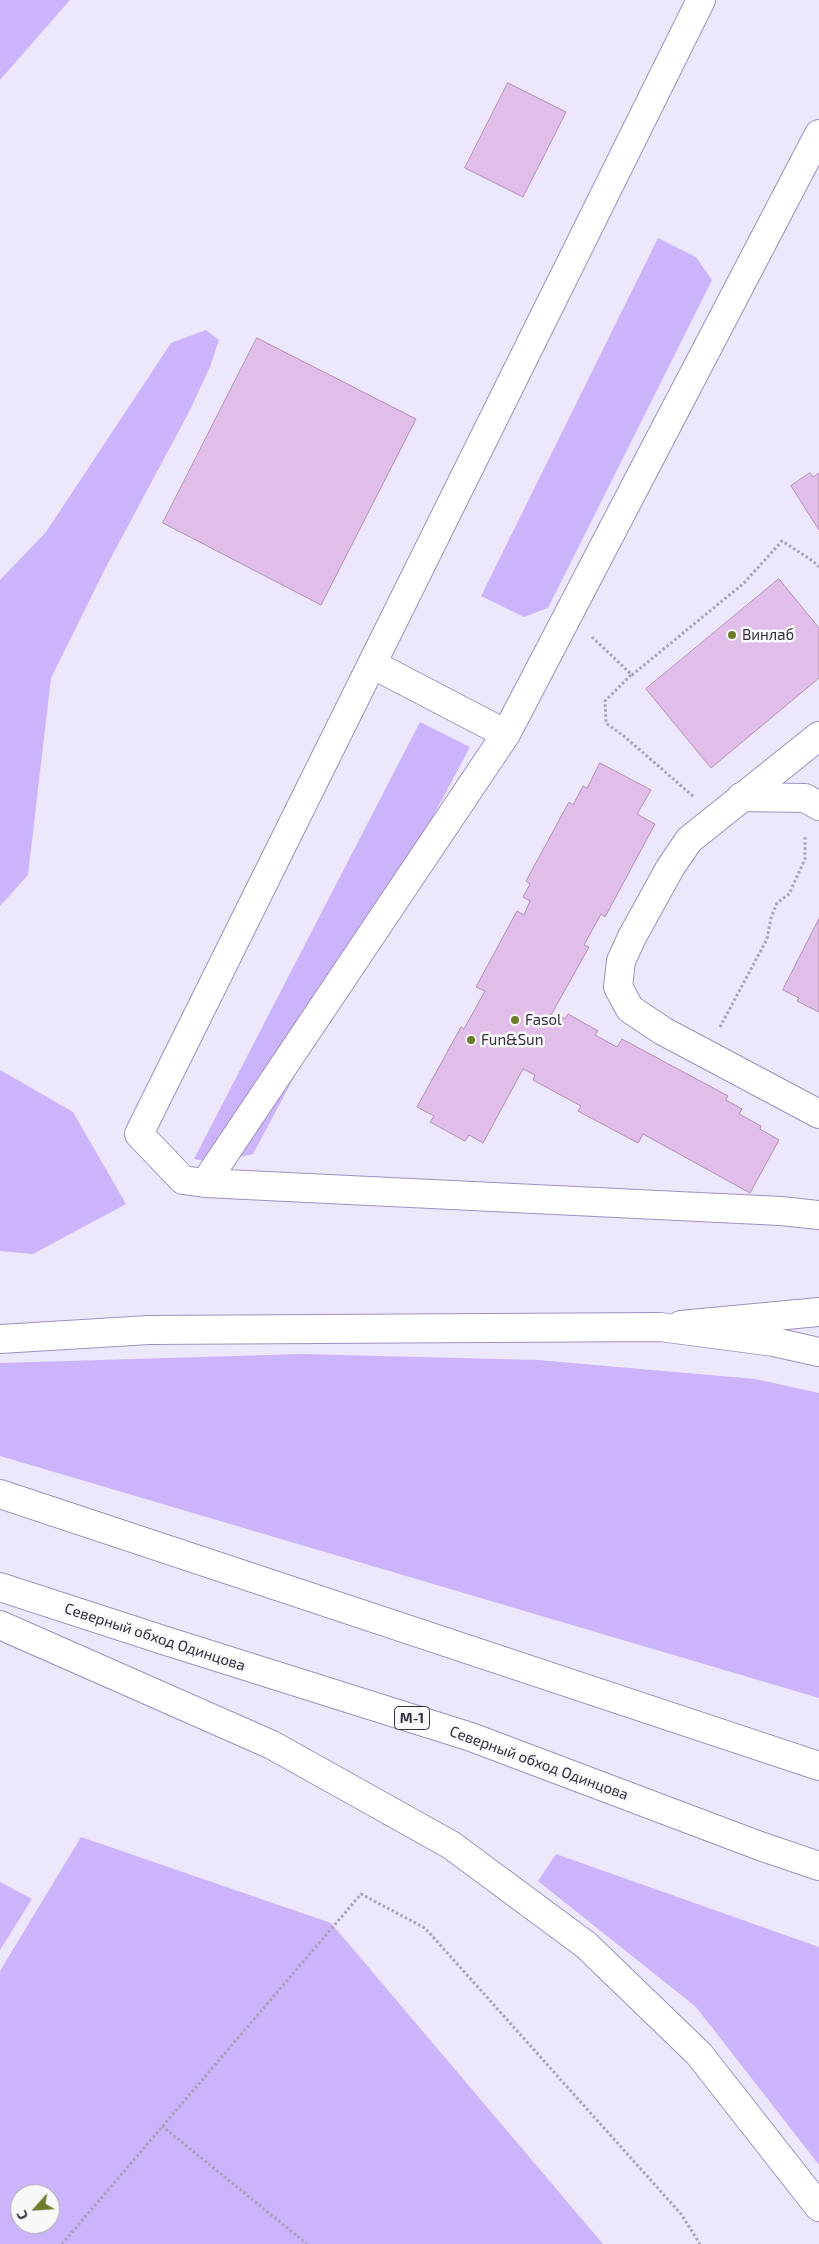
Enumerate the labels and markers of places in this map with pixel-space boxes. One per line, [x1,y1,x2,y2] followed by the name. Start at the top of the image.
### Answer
[742,626,794,644] place label: Винлаб
[726,629,738,641] marker: Винлаб
[525,1011,562,1029] place label: Fasol
[509,1014,521,1026] marker: Fasol
[481,1031,543,1049] place label: Fun&Sun
[465,1034,477,1046] marker: Fun&Sun

